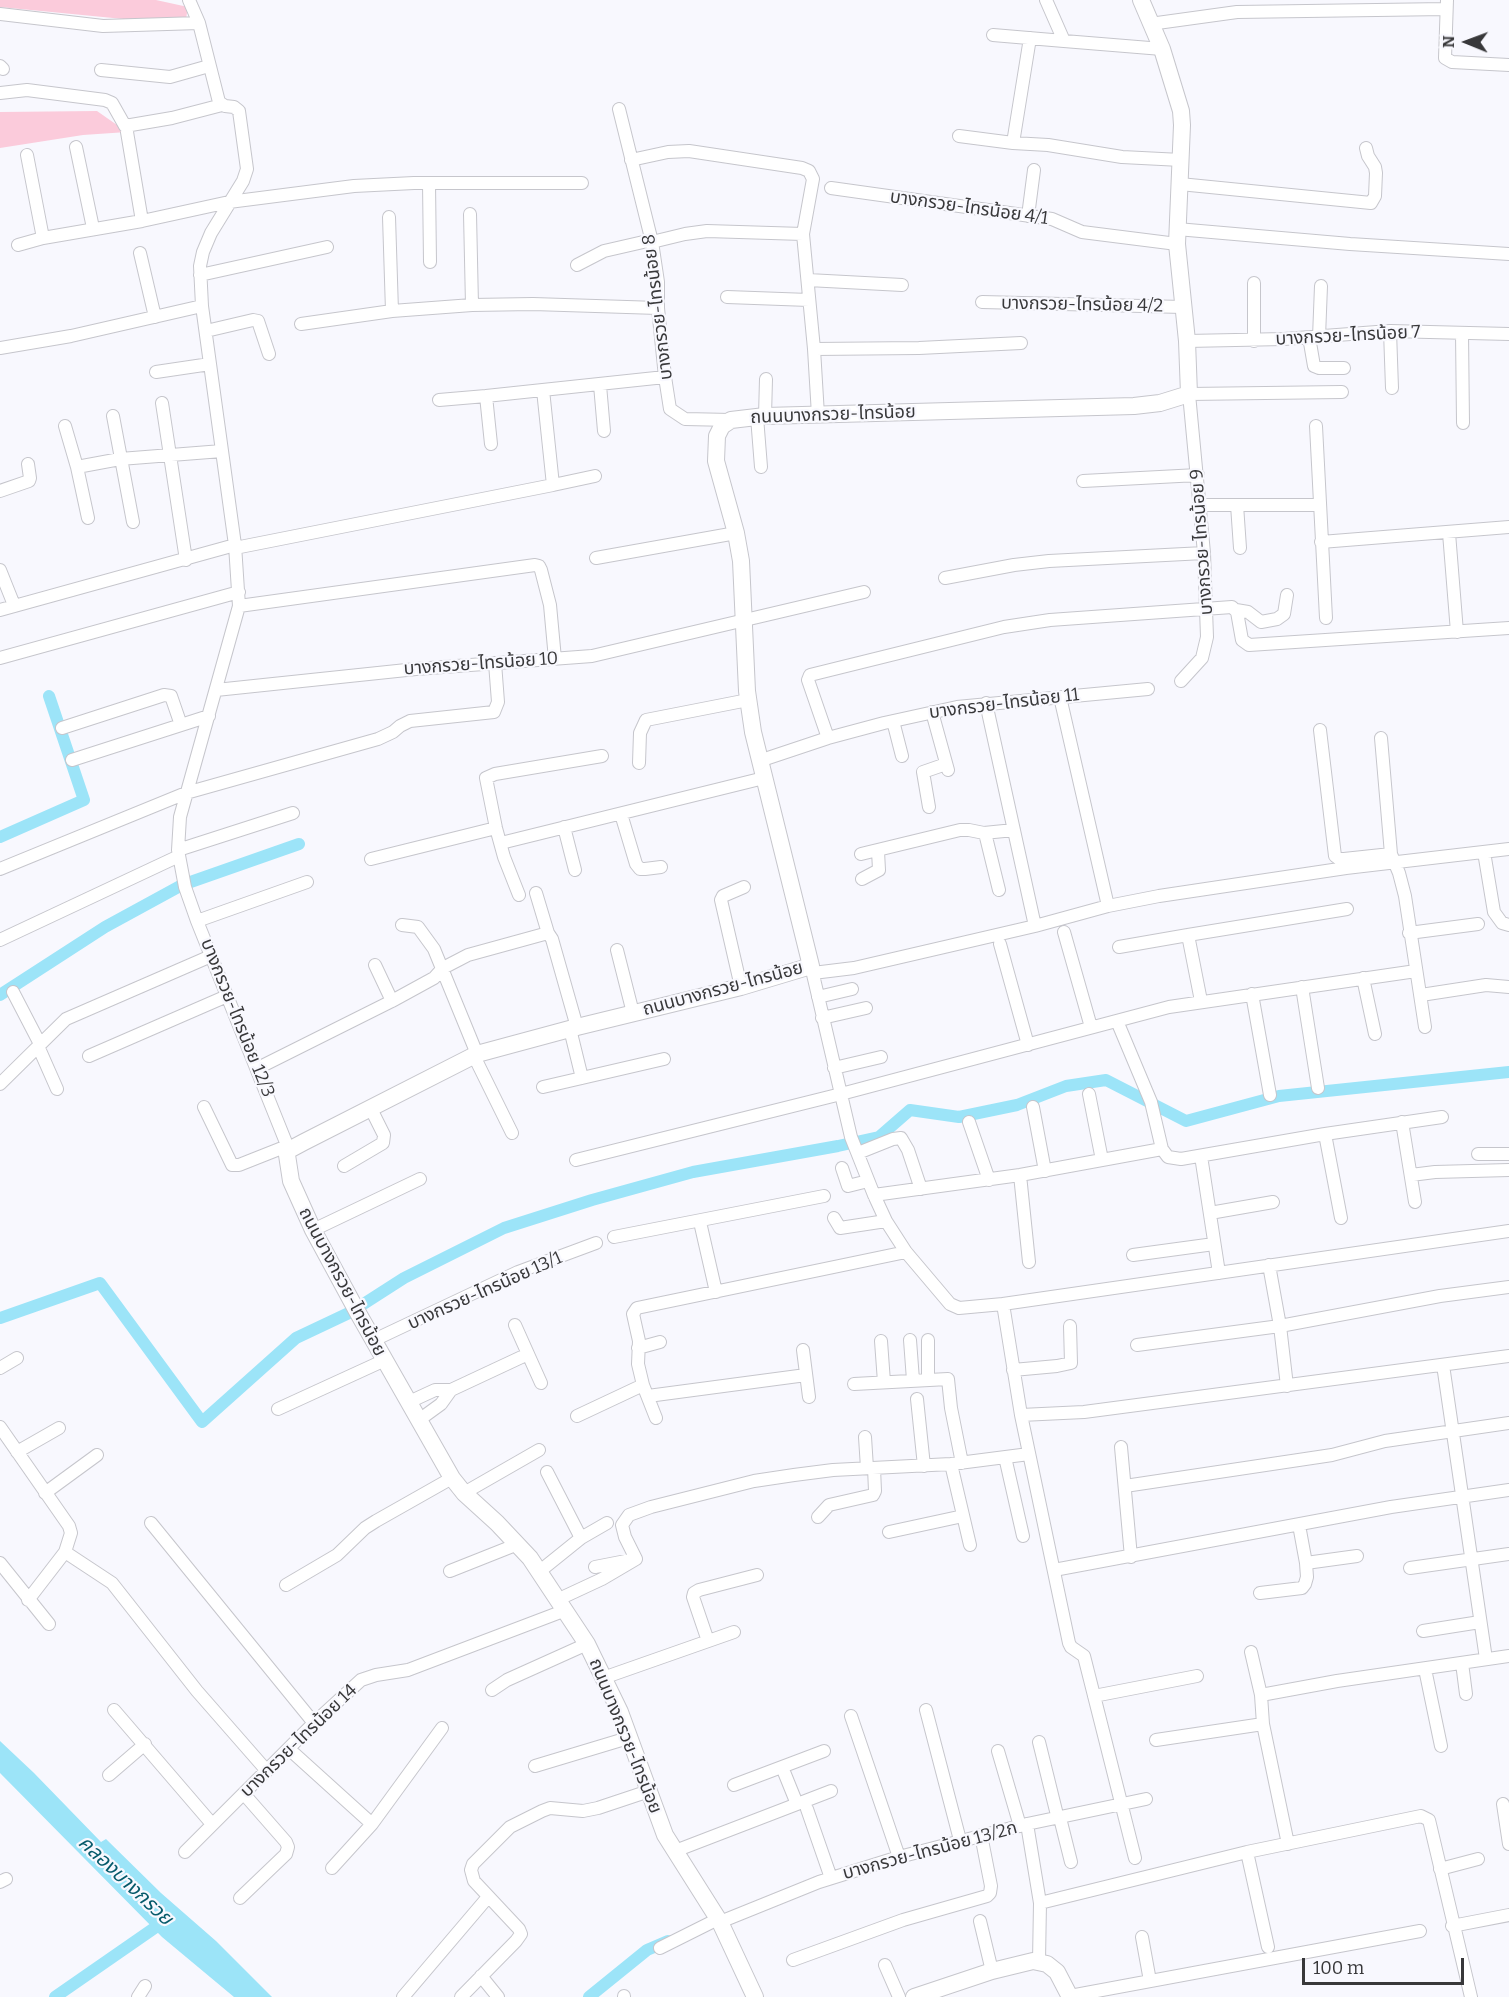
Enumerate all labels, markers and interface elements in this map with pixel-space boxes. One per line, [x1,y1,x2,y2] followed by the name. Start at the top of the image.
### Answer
[1437,12,1497,72] north arrow
[1439,35,1458,48] text: N
[888,186,1050,230] street label: บางกรวย-ไทรน้อย 4/1
[638,233,678,381] street label: บางกรวย-ไทรน้อย 8
[1001,293,1163,317] street label: บางกรวย-ไทรน้อย 4/2
[1275,321,1421,351] street label: บางกรวย-ไทรน้อย 7
[750,401,916,429] street label: ถนนบางกรวย-ไทรน้อย
[1186,468,1218,616] street label: บางกรวย-ไทรน้อย 9
[403,648,559,680] street label: บางกรวย-ไทรน้อย 10
[928,684,1080,724] street label: บางกรวย-ไทรน้อย 11
[195,936,279,1100] street label: บางกรวย-ไทรน้อย 12/3
[640,957,806,1021] street label: ถนนบางกรวย-ไทรน้อย
[294,1204,390,1360] street label: ถนนบางกรวย-ไทรน้อย
[404,1247,566,1335] street label: บางกรวย-ไทรน้อย 13/1
[584,1655,666,1817] street label: ถนนบางกรวย-ไทรน้อย
[236,1680,362,1802] street label: บางกรวย-ไทรน้อย 14
[840,1817,1020,1885] street label: บางกรวย-ไทรน้อย 13/2ก
[73,1831,177,1931] water label: คลองบางกรวย
[1305,1946,1467,1984] scale bar
[1313,1957,1364,1979] text: 100 m

